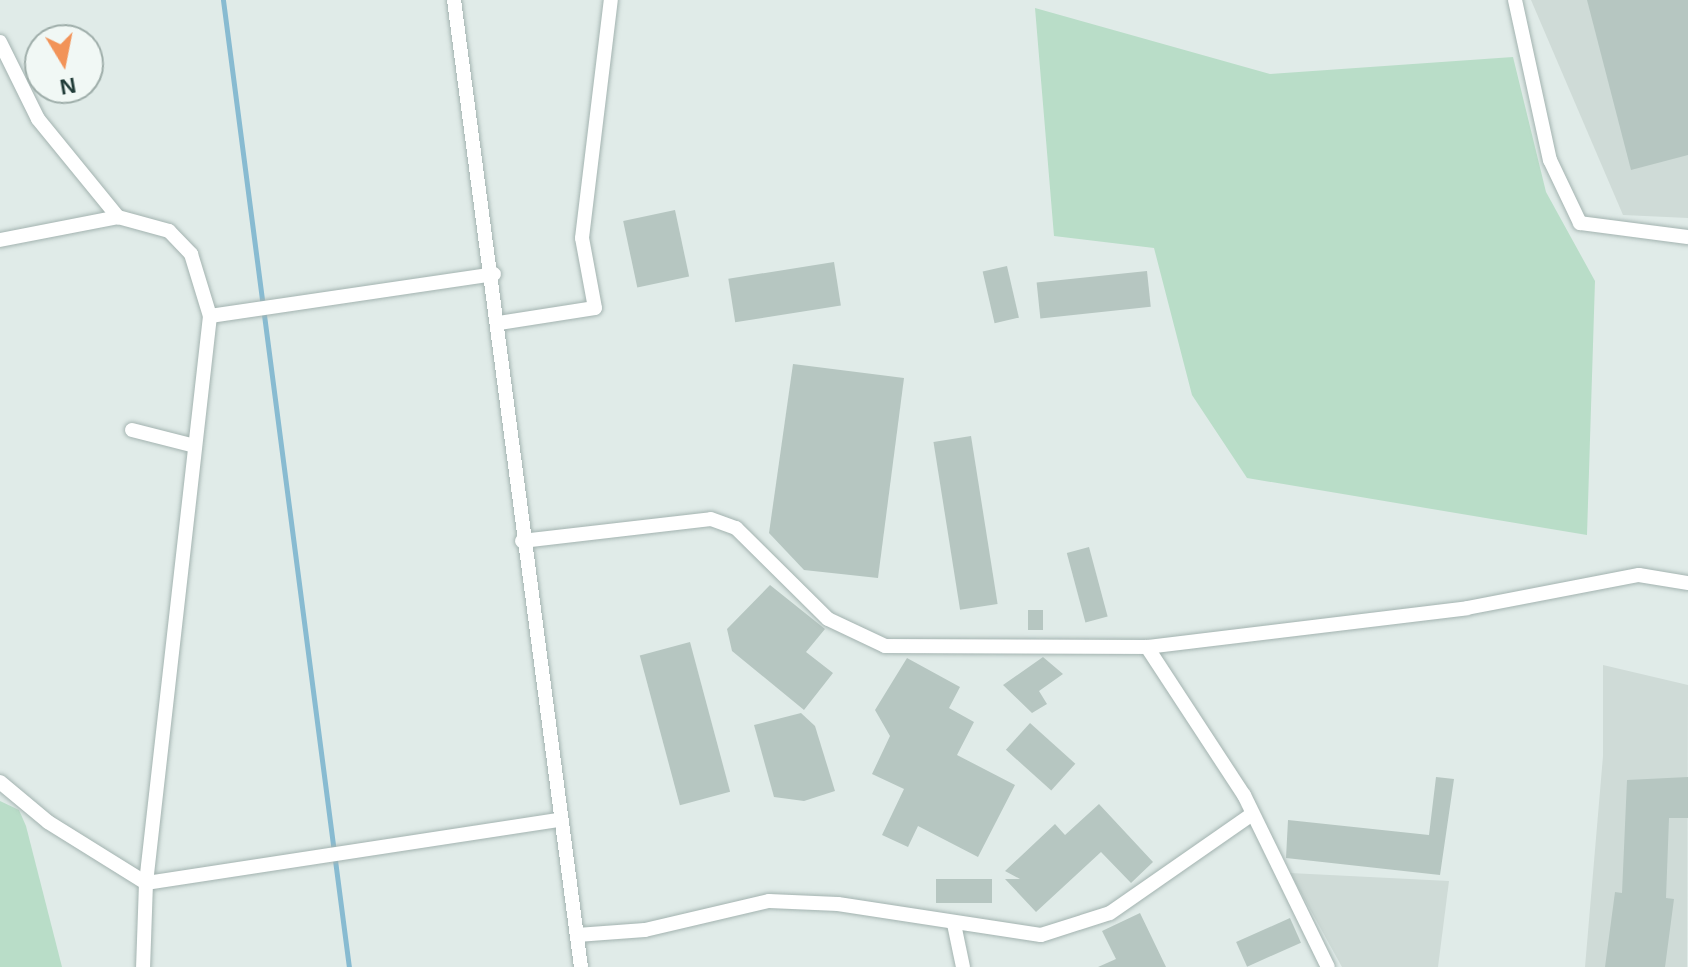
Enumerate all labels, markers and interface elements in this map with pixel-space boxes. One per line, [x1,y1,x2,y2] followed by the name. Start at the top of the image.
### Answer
[24,24,104,104] north arrow
[58,72,78,100] text: N

